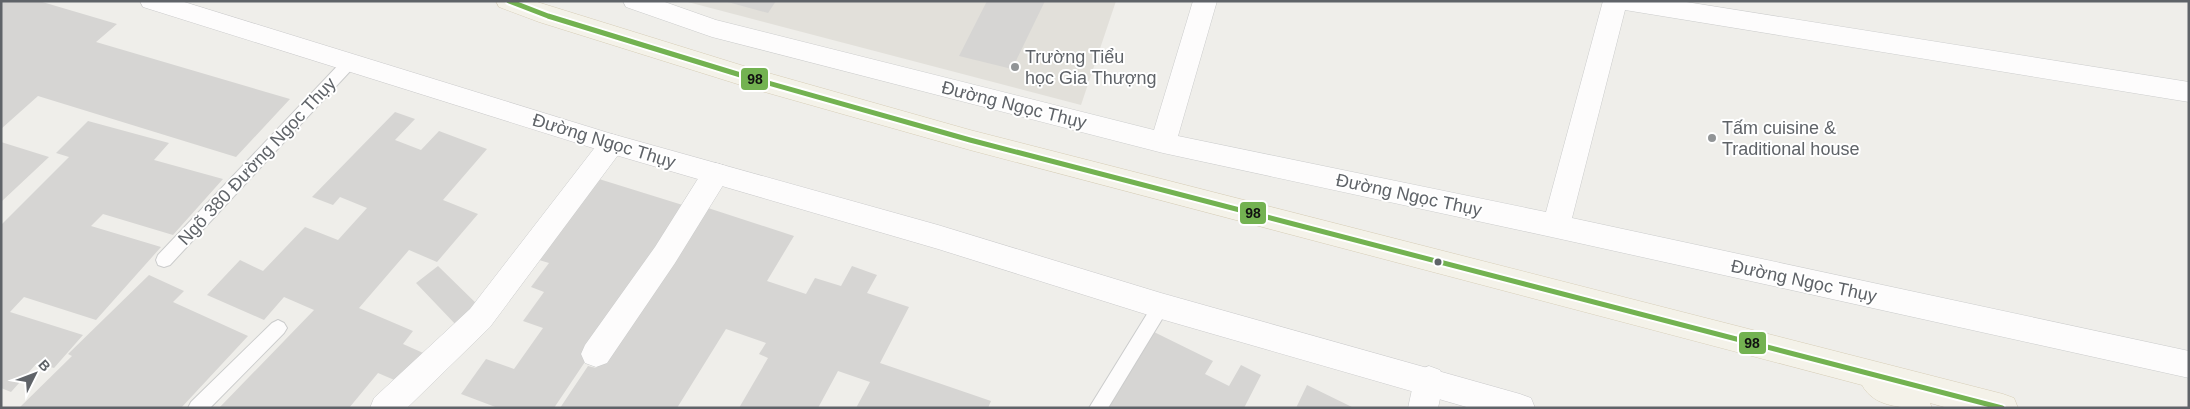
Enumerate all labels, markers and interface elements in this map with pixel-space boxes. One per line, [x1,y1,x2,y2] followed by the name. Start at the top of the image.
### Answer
[1025,47,1157,88] place label: Trường Tiểu học Gia Thượng
[1009,61,1021,73] marker: Trường Tiểu học Gia Thượng
[740,67,769,91] line badge: 98
[747,71,763,87] text: 98
[174,73,340,249] street label: Ngõ 380 Đường Ngọc Thụy
[939,77,1089,133] street label: Đường Ngọc Thụy
[530,110,678,172] street label: Đường Ngọc Thụy
[1722,118,1859,159] place label: Tấm cuisine & Traditional house
[1706,132,1718,144] marker: Tấm cuisine & Traditional house
[1334,170,1484,220] street label: Đường Ngọc Thụy
[1239,201,1267,225] line badge: 98
[1245,205,1261,221] text: 98
[1729,256,1879,306] street label: Đường Ngọc Thụy
[1433,257,1443,267] unlabelled marker
[1738,331,1767,355] line badge: 98
[1744,335,1760,351] text: 98
[10,349,60,399] north arrow
[35,356,54,374] text: B

